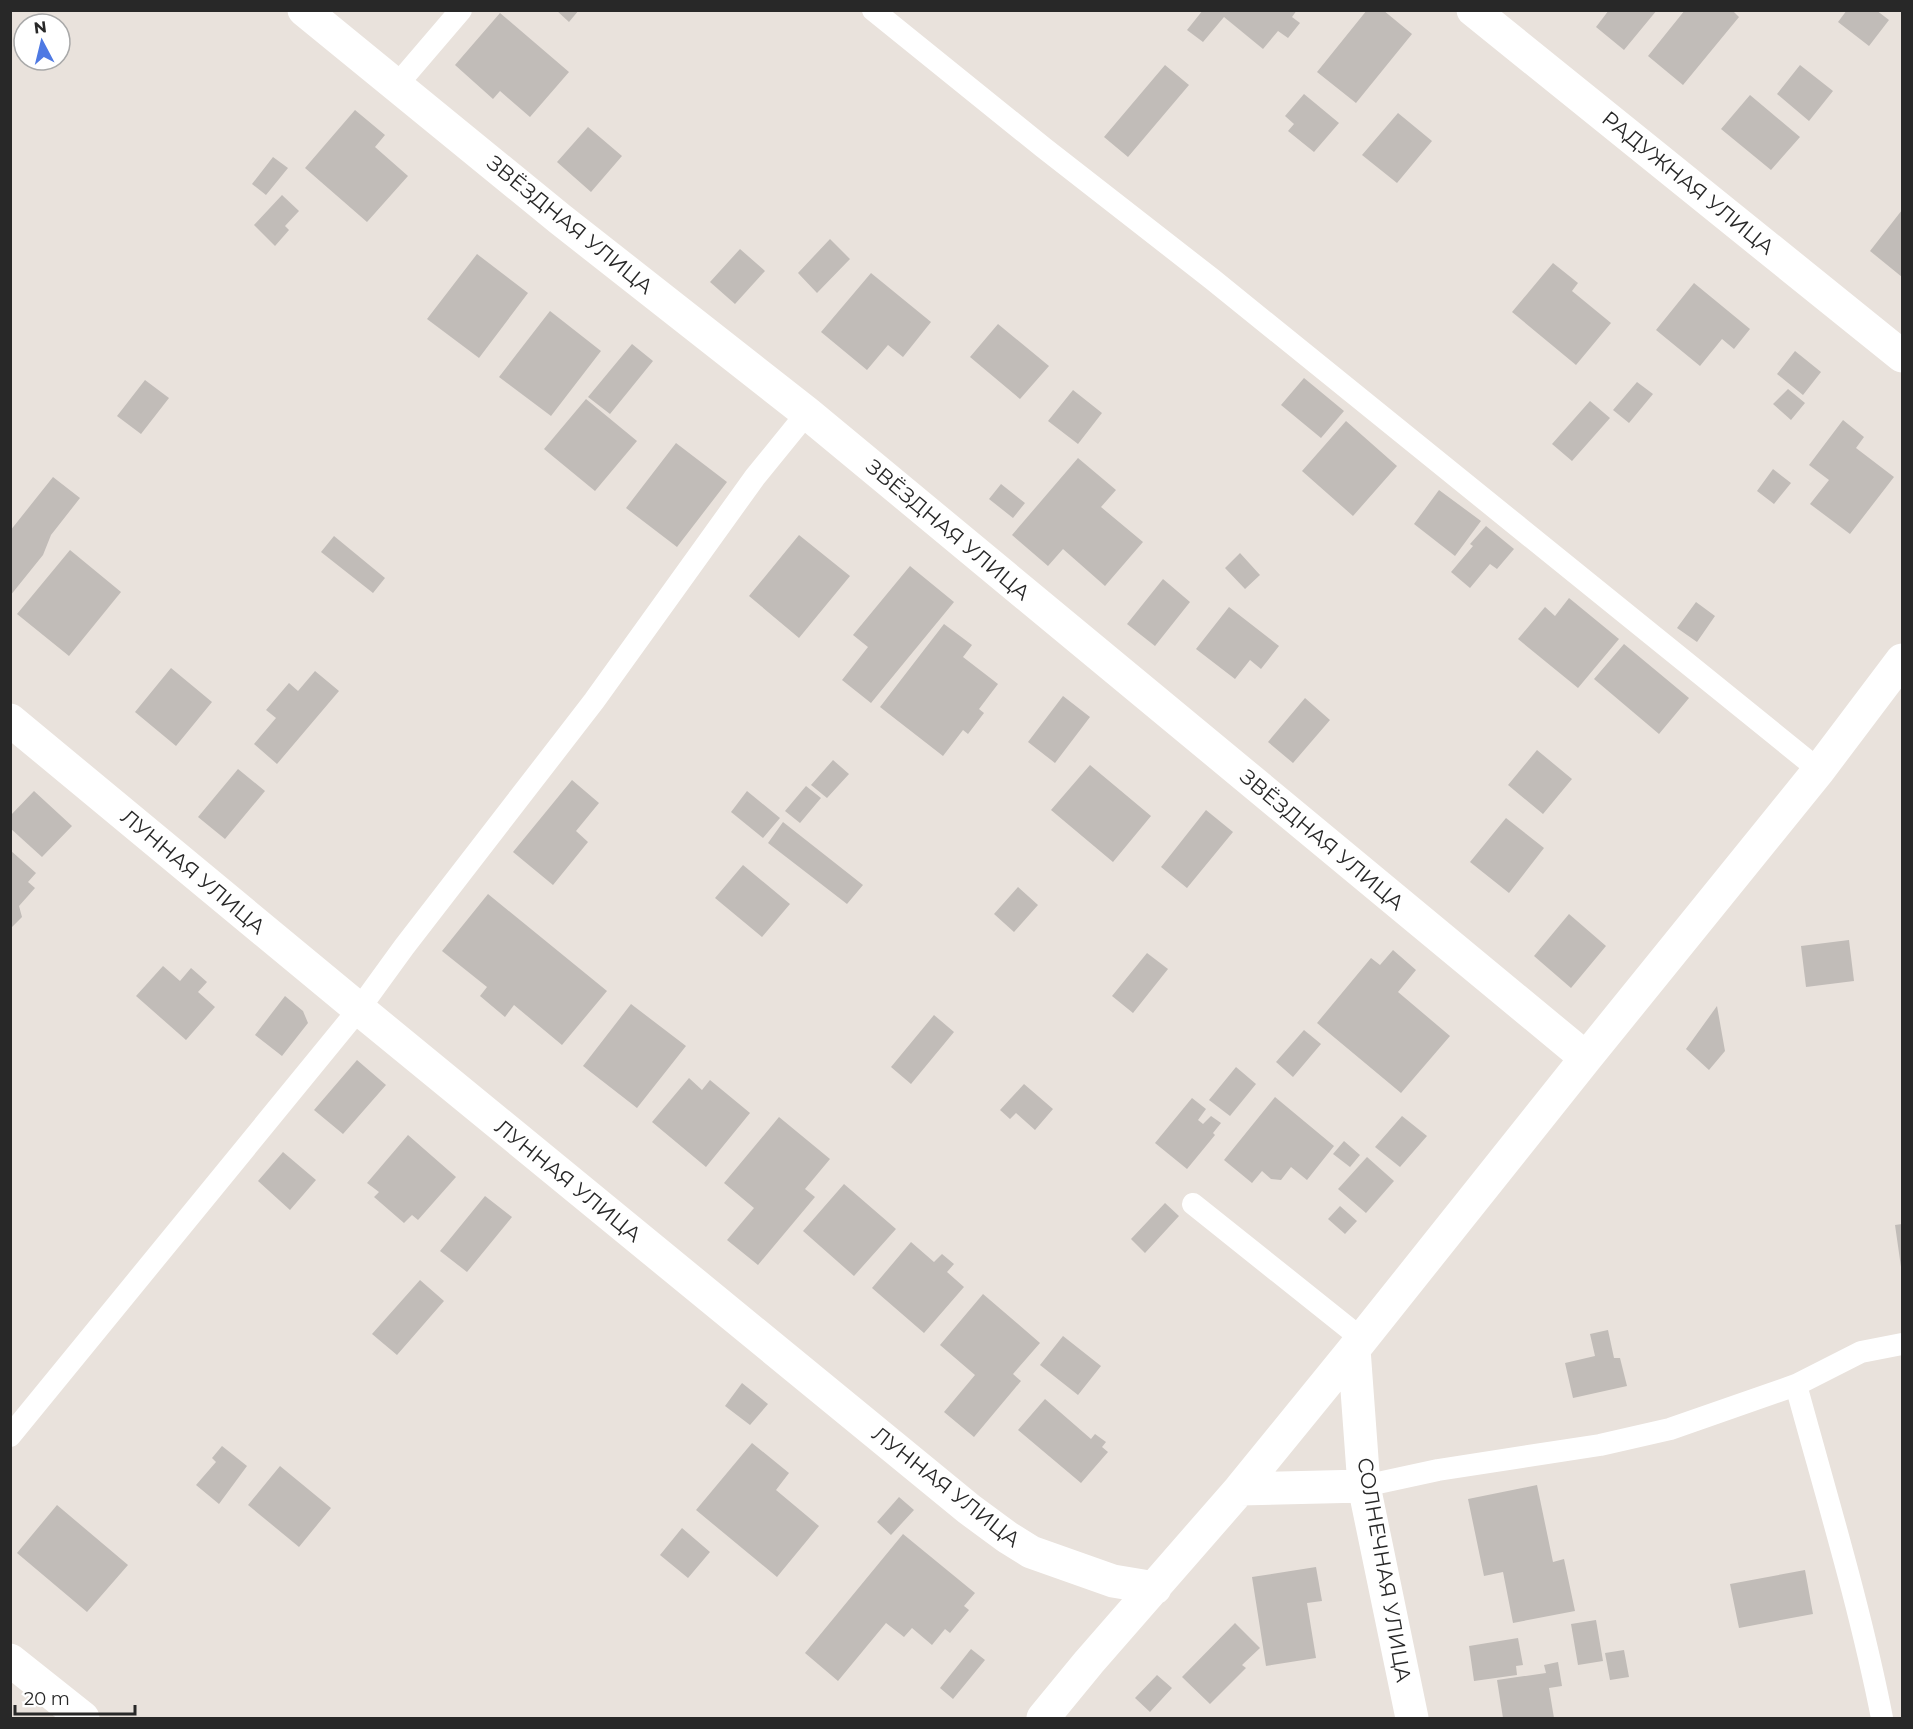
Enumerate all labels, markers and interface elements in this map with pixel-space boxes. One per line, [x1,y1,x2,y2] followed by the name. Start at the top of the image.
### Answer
[12,12,72,72] north arrow
[33,17,48,38] text: N
[1597,105,1780,260] street label: РАДУЖНАЯ УЛИЦА
[482,150,659,299] street label: ЗВЁЗДНАЯ УЛИЦА
[861,454,1036,606] street label: ЗВЁЗДНАЯ УЛИЦА
[1235,764,1410,916] street label: ЗВЁЗДНАЯ УЛИЦА
[116,804,271,940] street label: ЛУННАЯ УЛИЦА
[490,1114,647,1247] street label: ЛУННАЯ УЛИЦА
[867,1421,1026,1552] street label: ЛУННАЯ УЛИЦА
[1352,1455,1417,1685] street label: СОЛНЕЧНАЯ УЛИЦА
[15,1678,135,1716] scale bar
[24,1688,70,1710] text: 20 m

